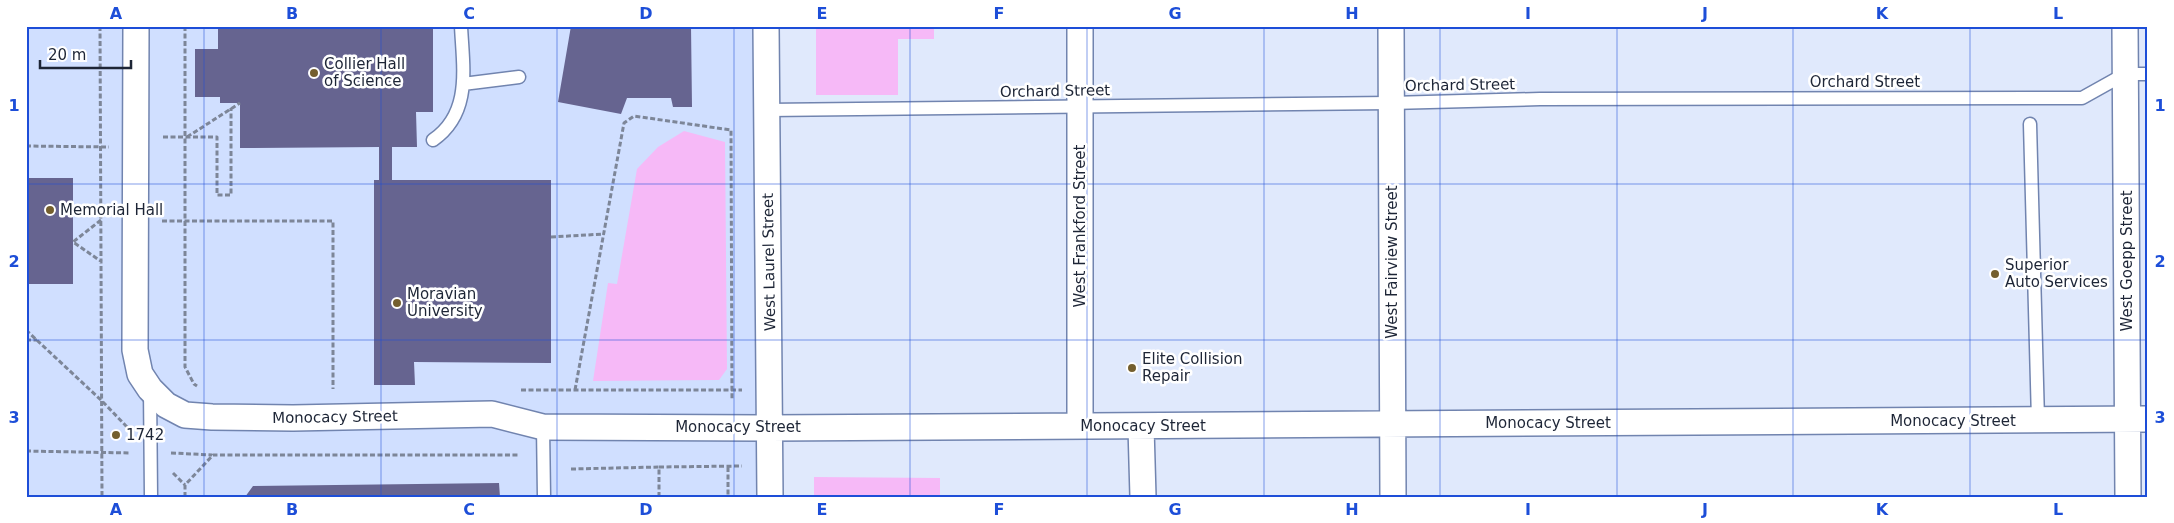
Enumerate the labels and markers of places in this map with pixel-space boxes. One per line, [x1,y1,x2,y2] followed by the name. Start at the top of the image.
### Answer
[324,55,405,90] place label: Collier Hall of Science
[308,67,320,79] marker: Collier Hall of Science
[60,201,163,219] place label: Memorial Hall
[44,204,56,216] marker: Memorial Hall
[2005,256,2108,291] place label: Superior Auto Services
[1989,268,2001,280] marker: Superior Auto Services
[407,285,483,320] place label: Moravian University
[391,297,403,309] marker: Moravian University
[1142,350,1243,385] place label: Elite Collision Repair
[1126,362,1138,374] marker: Elite Collision Repair
[126,426,164,444] place label: 1742
[110,429,122,441] marker: 1742

